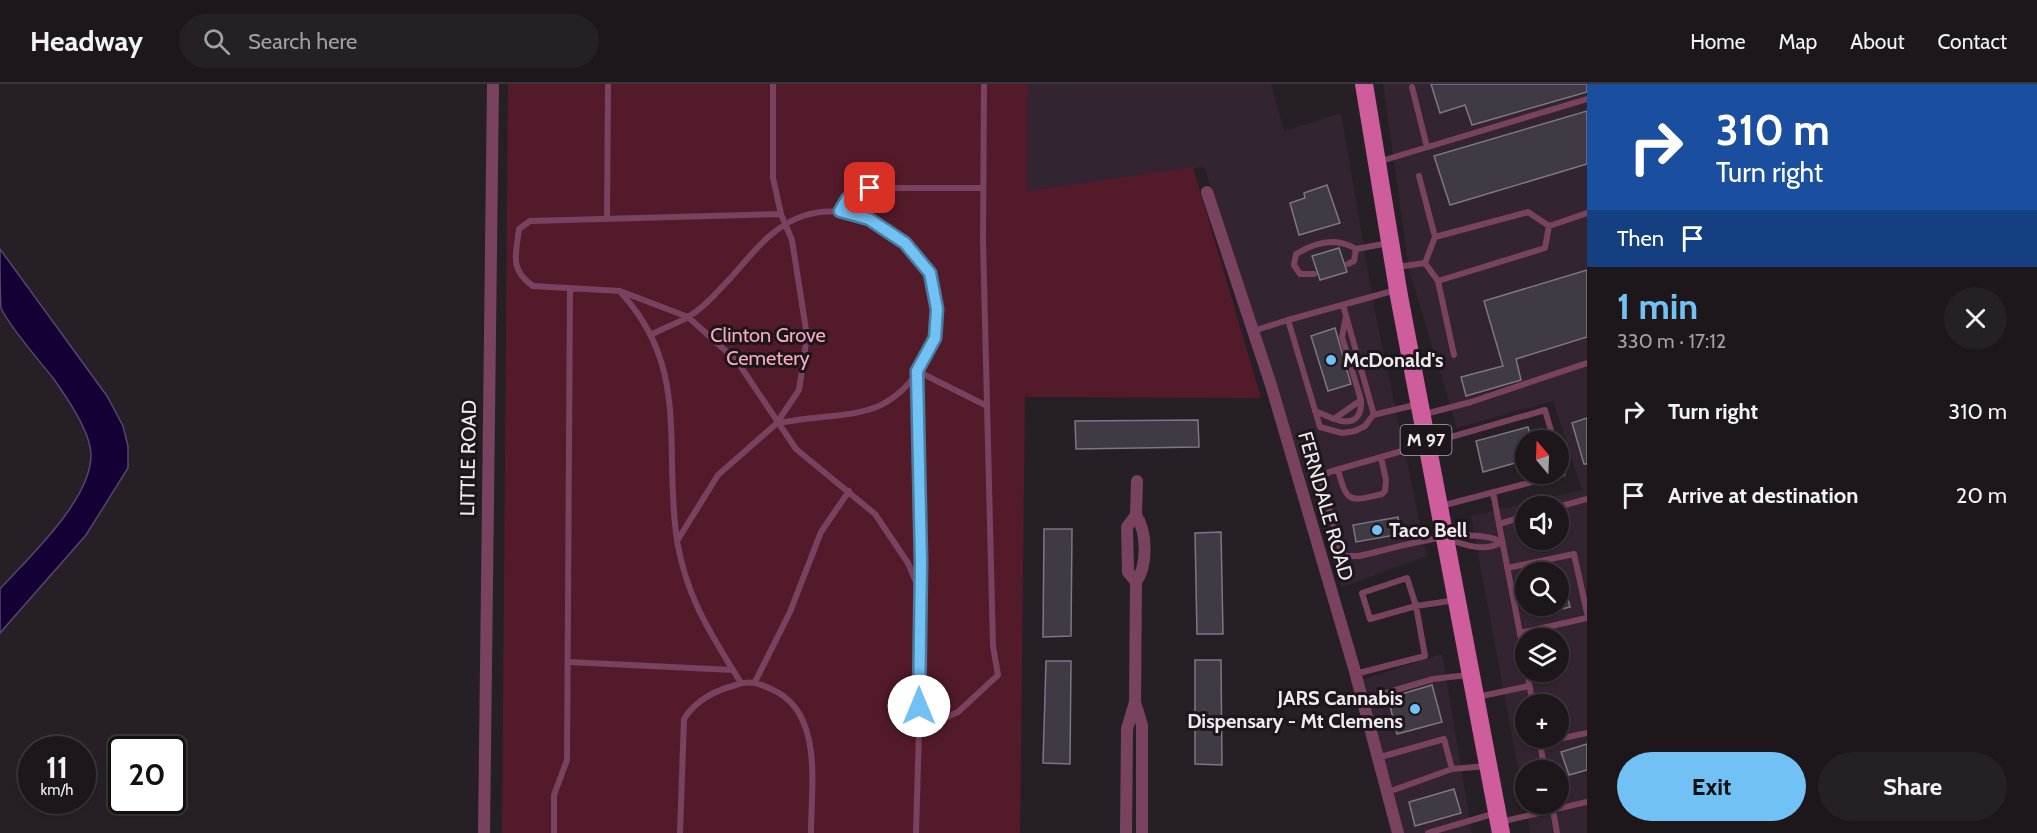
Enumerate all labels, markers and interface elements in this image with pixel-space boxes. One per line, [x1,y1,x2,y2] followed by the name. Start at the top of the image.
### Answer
[179,14,599,68] search box
[30,24,143,58] text: Headway
[200,25,233,58] icon: search
[248,28,357,55] text: Search here
[1690,29,1746,54] text: Home
[1779,29,1817,54] text: Map
[1850,29,1904,54] text: About
[1937,29,2007,54] text: Contact
[1716,104,1830,156] text: 310 m
[1617,108,1695,186] icon: right
[1716,156,1823,189] text: Turn right
[844,162,895,213] pin
[853,171,886,204] icon: arrive
[1676,222,1709,255] icon: arrive
[1617,225,1664,252] text: Then
[1617,284,1698,328] text: 1 min
[1944,287,2007,350] button: close
[710,323,826,370] park label: Clinton Grove Cemetery
[1617,329,1726,353] text: 330 m · 17:12
[1343,348,1444,372] place label: McDonald's
[1324,353,1338,367] marker: McDonald's
[1617,395,1650,428] icon: right
[1668,398,1758,425] text: Turn right
[1948,398,2007,425] text: 310 m
[455,400,481,516] street label: LITTLE ROAD
[1400,425,1452,455] road number: M 97
[1293,429,1359,583] street label: FERNDALE ROAD
[1515,430,1569,484] north arrow
[1515,430,1569,814] map controls
[1617,479,1650,512] icon: arrive
[1668,482,1858,509] text: Arrive at destination
[1956,482,2007,509] text: 20 m
[1515,496,1569,550] button: sound
[1389,518,1467,542] place label: Taco Bell
[1370,523,1384,537] marker: Taco Bell
[1515,562,1569,616] button: search
[1515,628,1569,682] button: layers
[887,674,951,738] position arrow
[1187,686,1403,733] place label: JARS Cannabis Dispensary - Mt Clemens
[1515,694,1569,748] button: +
[1408,702,1422,716] marker: JARS Cannabis Dispensary - Mt Clemens
[108,736,186,814] speed limit sign: 20
[46,749,68,786] text: 11
[1617,752,1806,821] button: Exit
[1818,752,2007,821] button: Share
[1515,760,1569,814] button: −
[41,781,73,799] text: km/h

